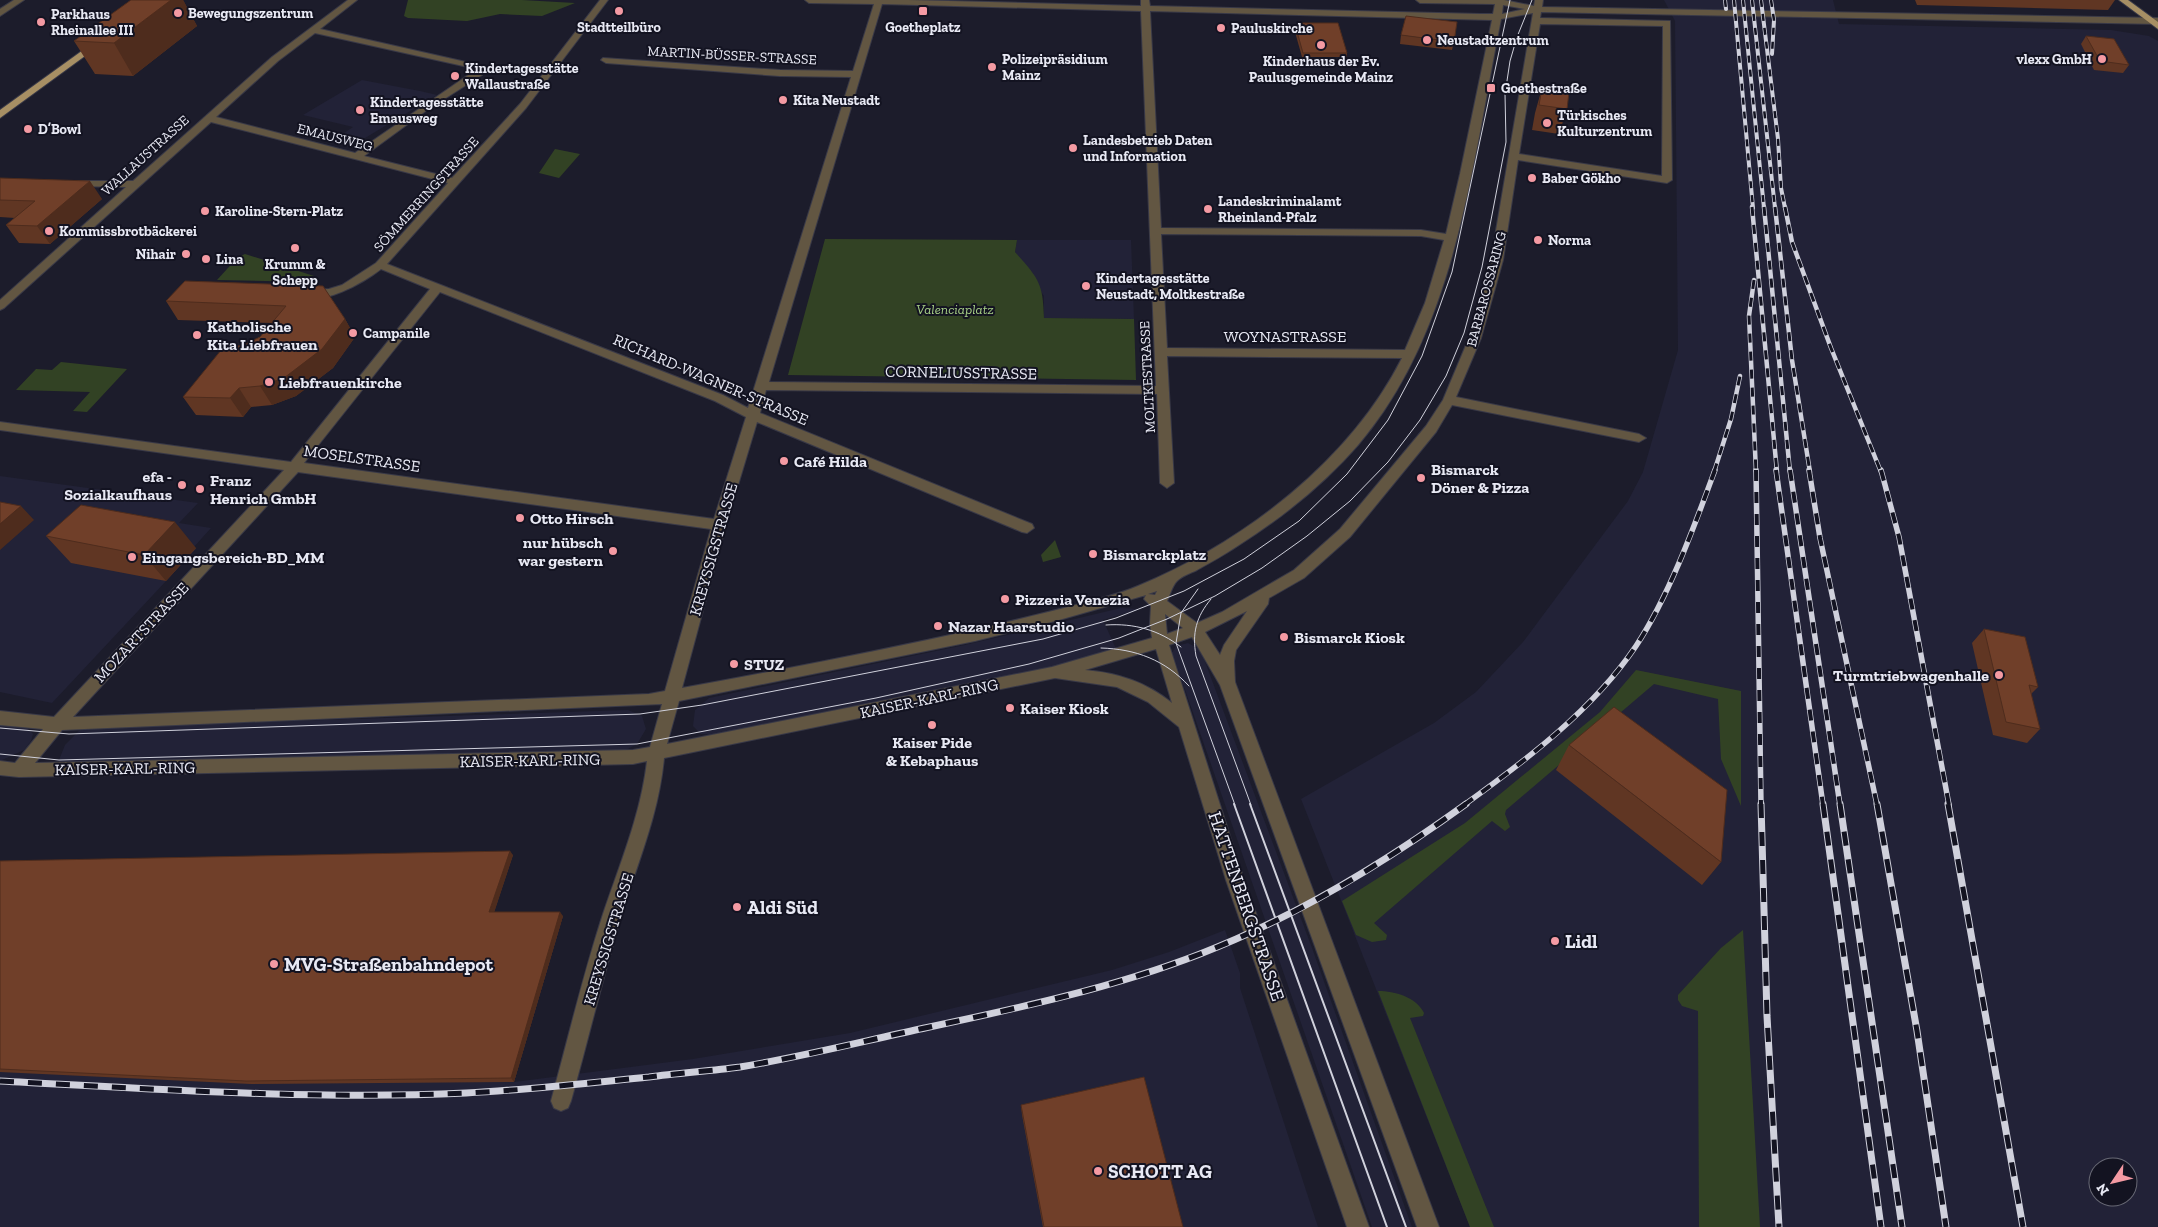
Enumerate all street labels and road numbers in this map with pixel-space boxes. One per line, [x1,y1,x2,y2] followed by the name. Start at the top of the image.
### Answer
[647,43,817,68] street label: MARTIN-BÜSSER-STRASSE
[98,112,193,199] street label: WALLAUSTRASSE
[295,120,375,155] street label: EMAUSWEG
[370,133,483,255] street label: SÖMMERRINGSTRASSE
[1463,229,1510,349] street label: BARBAROSSARING
[1136,321,1159,433] street label: MOLTKESTRASSE
[1224,327,1346,346] street label: WOYNASTRASSE
[610,330,811,429] street label: RICHARD-WAGNER-STRASSE
[885,362,1037,383] street label: CORNELIUSSTRASSE
[302,441,421,476] street label: MOSELSTRASSE
[685,480,742,618] street label: KREYSSIGSTRASSE
[90,578,193,686] street label: MOZARTSTRASSE
[858,675,1000,722] street label: KAISER-KARL-RING
[460,750,600,771] street label: KAISER-KARL-RING
[55,758,195,779] street label: KAISER-KARL-RING
[1203,808,1290,1004] street label: HATTENBERGSTRASSE
[579,871,638,1008] street label: KREYSSIGSTRASSE

